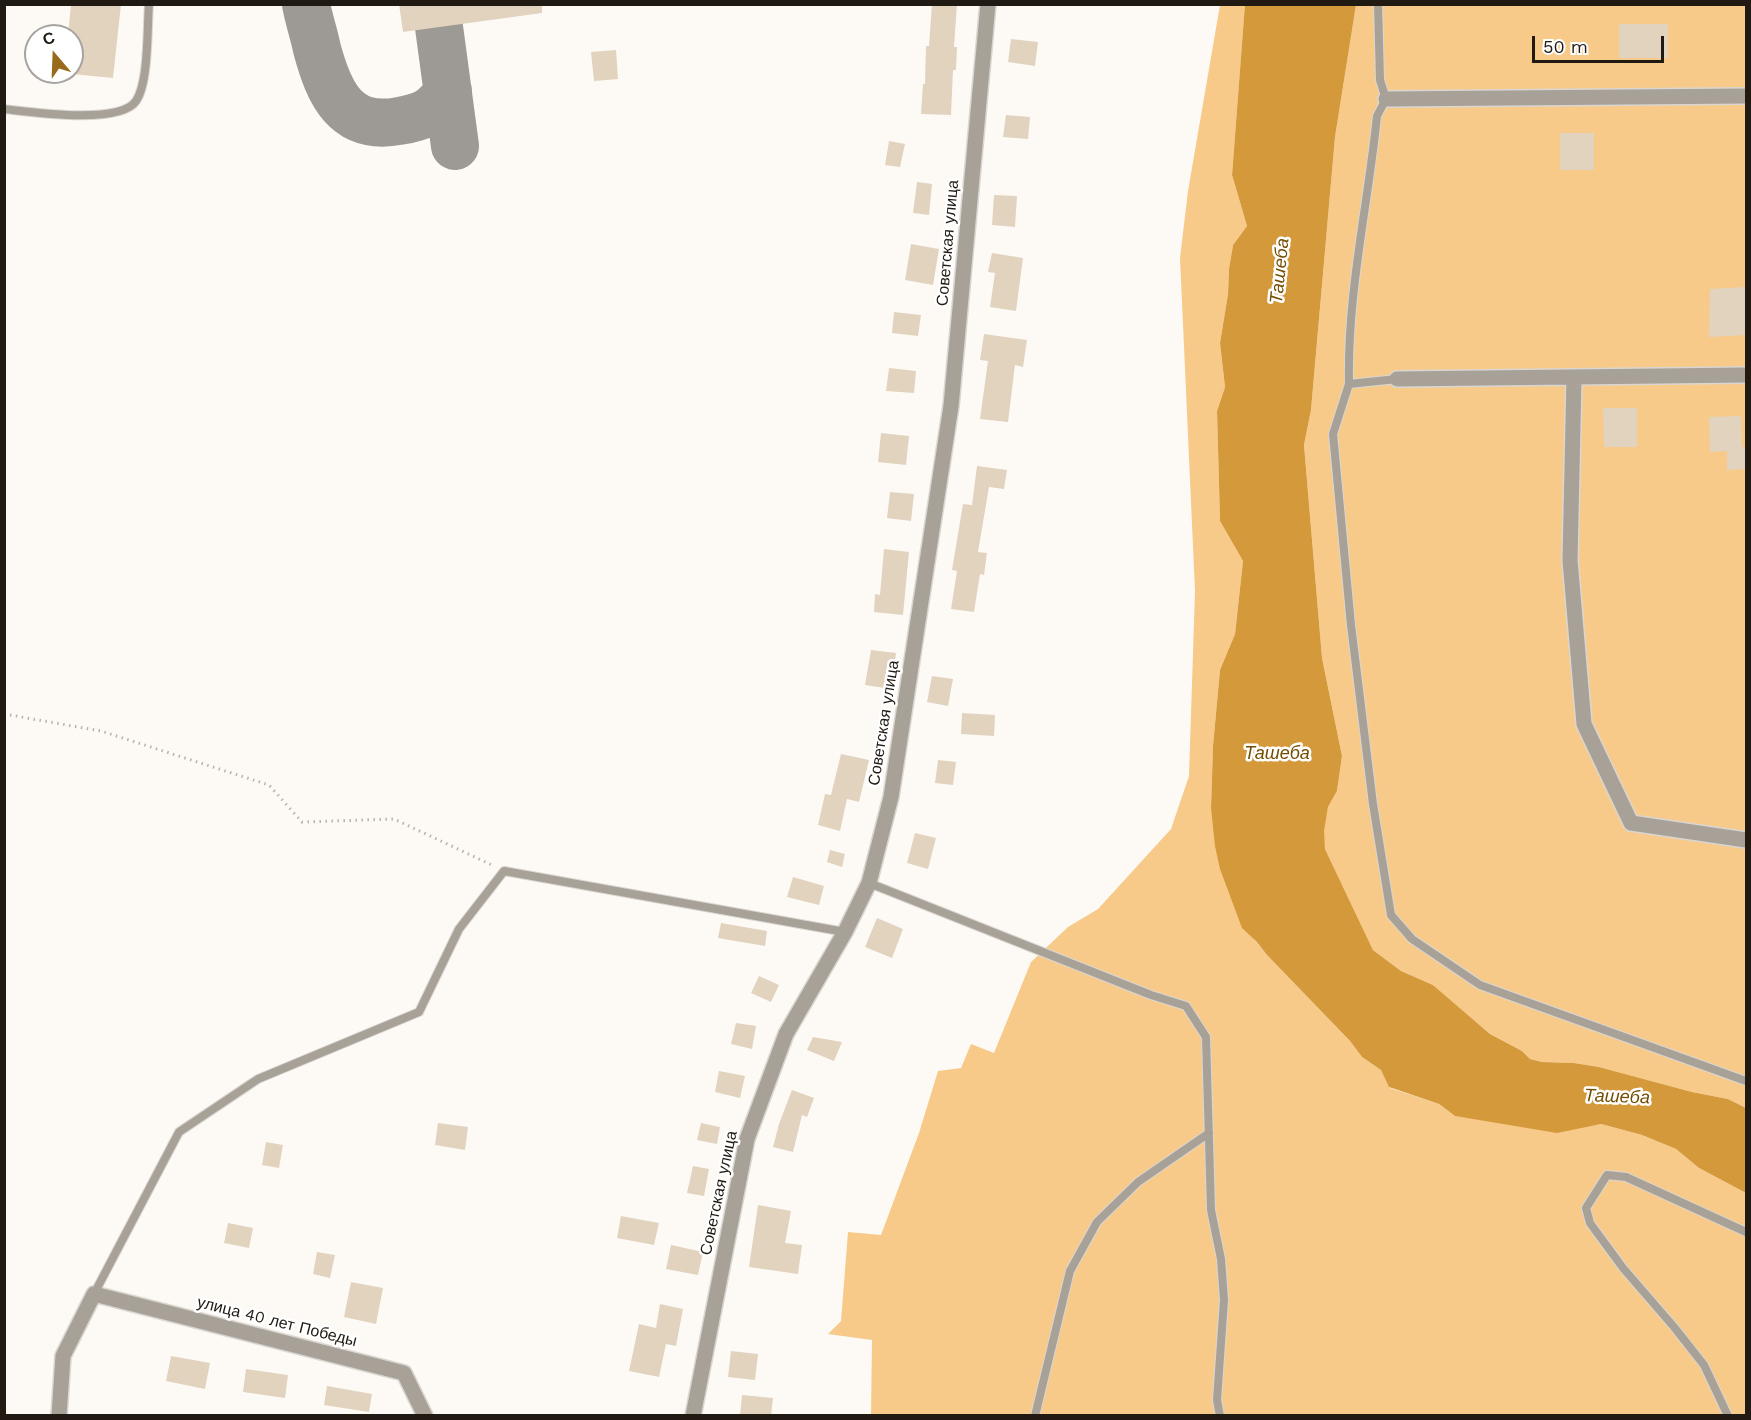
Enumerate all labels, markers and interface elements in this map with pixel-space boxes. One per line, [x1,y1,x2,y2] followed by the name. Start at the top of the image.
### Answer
[24,24,84,84] north arrow
[1535,24,1667,62] scale bar
[40,28,57,49] text: С
[1543,36,1588,57] text: 50 m
[933,179,963,307] street label: Советская улица
[1266,237,1294,305] water label: Ташеба
[865,659,903,787] street label: Советская улица
[1244,743,1310,765] water label: Ташеба
[1584,1085,1650,1109] water label: Ташеба
[696,1129,742,1257] street label: Советская улица
[195,1293,359,1351] street label: улица 40 лет Победы

